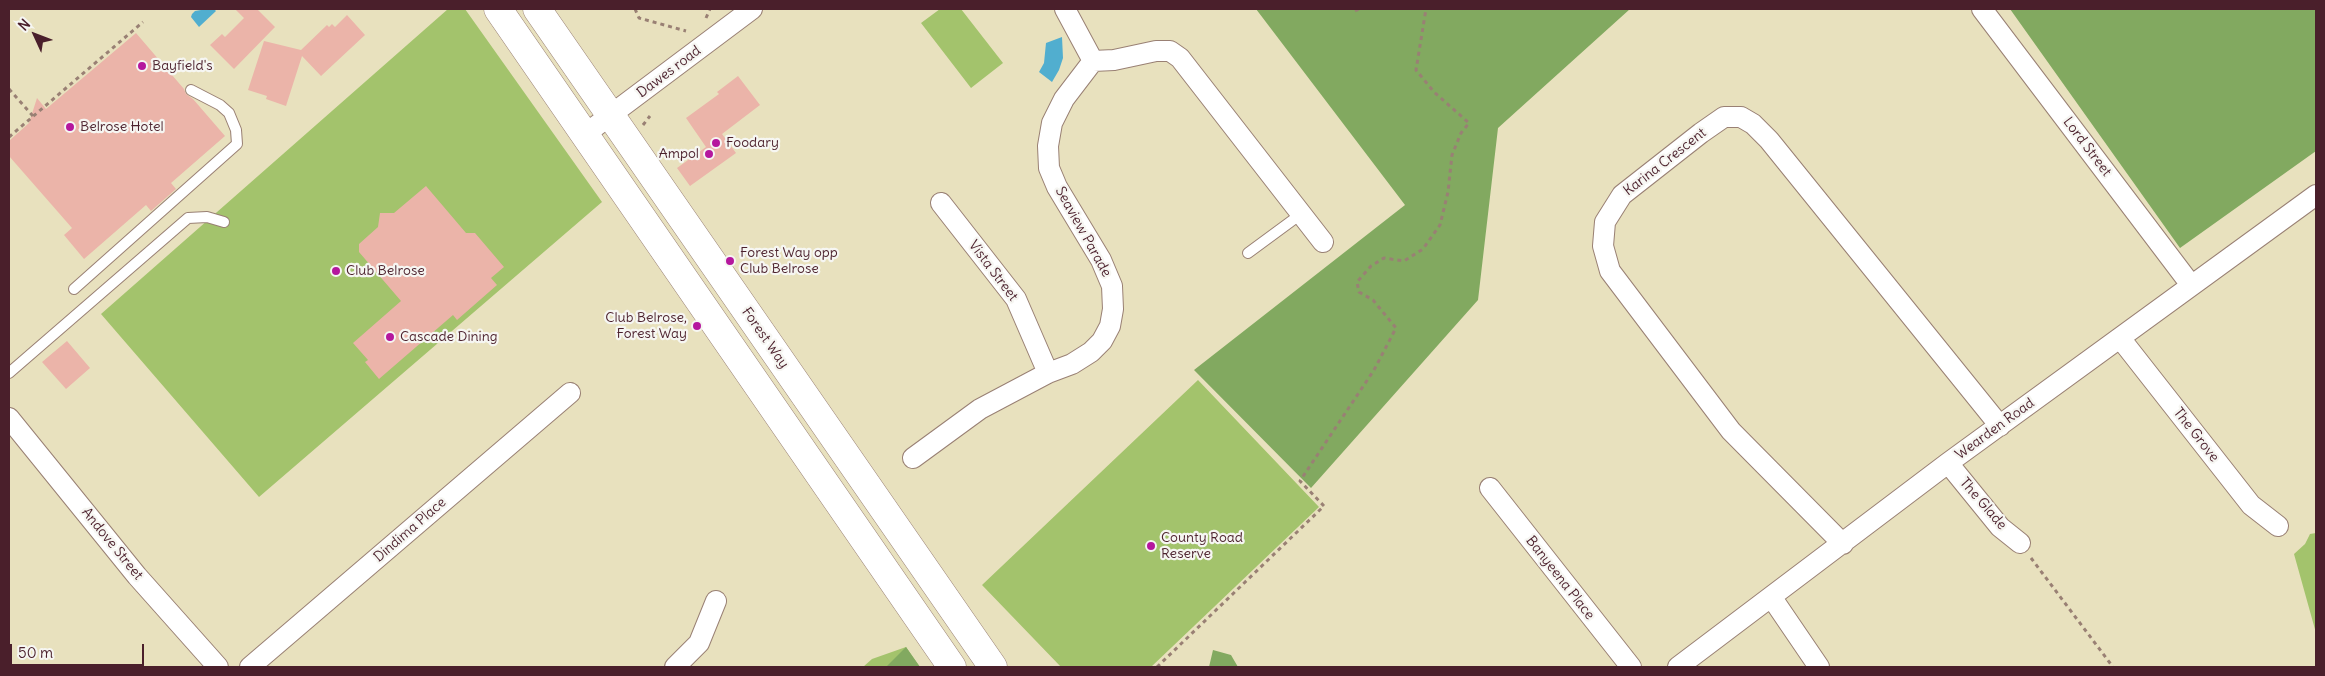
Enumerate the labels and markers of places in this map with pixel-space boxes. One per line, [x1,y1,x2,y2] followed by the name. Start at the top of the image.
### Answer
[152,58,213,74] place label: Bayfield's
[136,60,148,72] marker: Bayfield's
[80,119,164,135] place label: Belrose Hotel
[64,121,76,133] marker: Belrose Hotel
[726,135,779,151] place label: Foodary
[710,137,722,149] marker: Foodary
[659,146,699,162] place label: Ampol
[703,148,715,160] marker: Ampol
[740,245,838,278] place label: Forest Way opp Club Belrose
[724,255,736,267] marker: Forest Way opp Club Belrose
[346,263,425,279] place label: Club Belrose
[330,265,342,277] marker: Club Belrose
[605,310,687,342] place label: Club Belrose, Forest Way
[691,320,703,332] marker: Club Belrose, Forest Way
[400,329,498,345] place label: Cascade Dining
[384,331,396,343] marker: Cascade Dining
[1161,530,1243,562] place label: County Road Reserve
[1145,540,1157,552] marker: County Road Reserve

